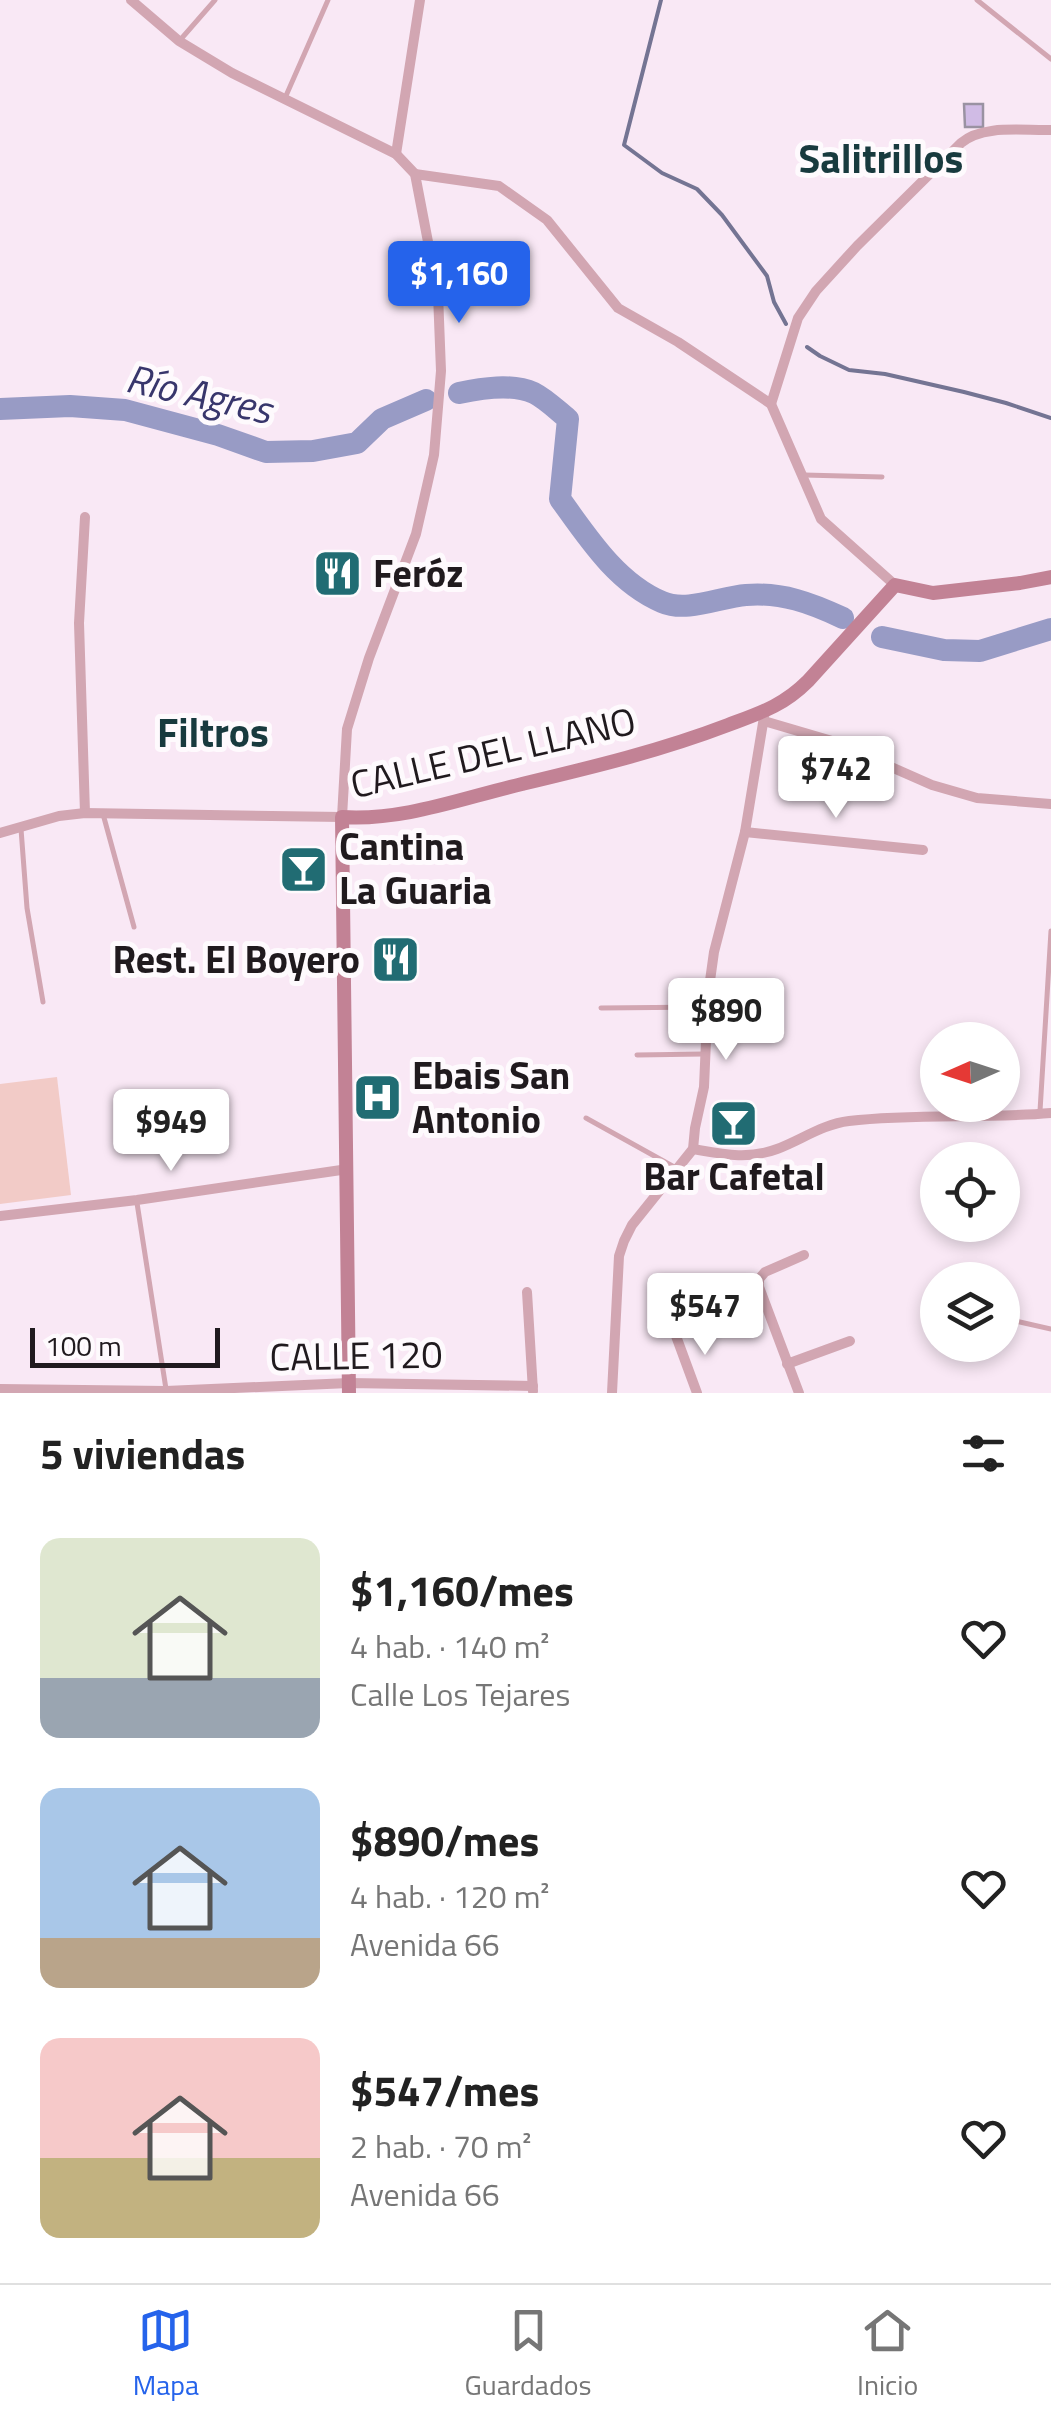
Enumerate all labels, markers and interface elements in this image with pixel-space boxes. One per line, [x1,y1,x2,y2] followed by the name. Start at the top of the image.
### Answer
[799,128,963,189] district label: Salitrillos
[378,241,540,326] pin: $1,160
[410,249,508,297] text: $1,160
[120,347,281,440] water label: Río Agres
[373,544,464,602] place label: Feróz
[312,548,364,600] restaurant icon: Feróz
[344,691,641,813] street label: CALLE DEL LLANO
[157,702,269,763] district label: Filtros
[777,736,895,821] pin: $742
[800,744,872,792] text: $742
[339,817,492,919] place label: Cantina La Guaria
[278,843,330,895] bar icon: Cantina La Guaria
[112,930,360,988] place label: Rest. El Boyero
[369,934,421,986] restaurant icon: Rest. El Boyero
[667,978,785,1063] pin: $890
[690,986,762,1034] text: $890
[920,1022,1020,1122] north arrow
[920,1022,1020,1362] map controls
[412,1046,570,1148] place label: Ebais San Antonio
[351,1072,403,1124] hospital icon: Ebais San Antonio
[112,1089,230,1174] pin: $949
[135,1097,207,1145] text: $949
[708,1097,760,1149] bar icon: Bar Cafetal
[920,1142,1020,1242] button: locate
[643,1147,825,1205] place label: Bar Cafetal
[920,1262,1020,1362] button: layers
[646,1273,764,1358] pin: $547
[669,1281,741,1329] text: $547
[30,1323,220,1368] scale bar
[45,1324,122,1367] text: 100 m
[269,1324,443,1386] street label: CALLE 120
[40,1421,245,1485] text: 5 viviendas
[956,1426,1011,1481] icon: filters
[350,1558,574,1622] text: $1,160/mes
[120,1578,240,1698] icon: home
[956,1611,1011,1666] icon: heart
[350,1622,549,1670] text: 4 hab. · 140 m²
[350,1670,570,1718] text: Calle Los Tejares
[350,1808,539,1872] text: $890/mes
[120,1828,240,1948] icon: home
[956,1861,1011,1916] icon: heart
[350,1872,549,1920] text: 4 hab. · 120 m²
[350,1920,500,1968] text: Avenida 66
[350,2058,539,2122] text: $547/mes
[120,2078,240,2198] icon: home
[956,2111,1011,2166] icon: heart
[350,2122,532,2170] text: 2 hab. · 70 m²
[350,2170,500,2218] text: Avenida 66
[133,2303,199,2406] tab: Mapa
[465,2303,592,2406] tab: Guardados
[857,2303,918,2406] tab: Inicio

